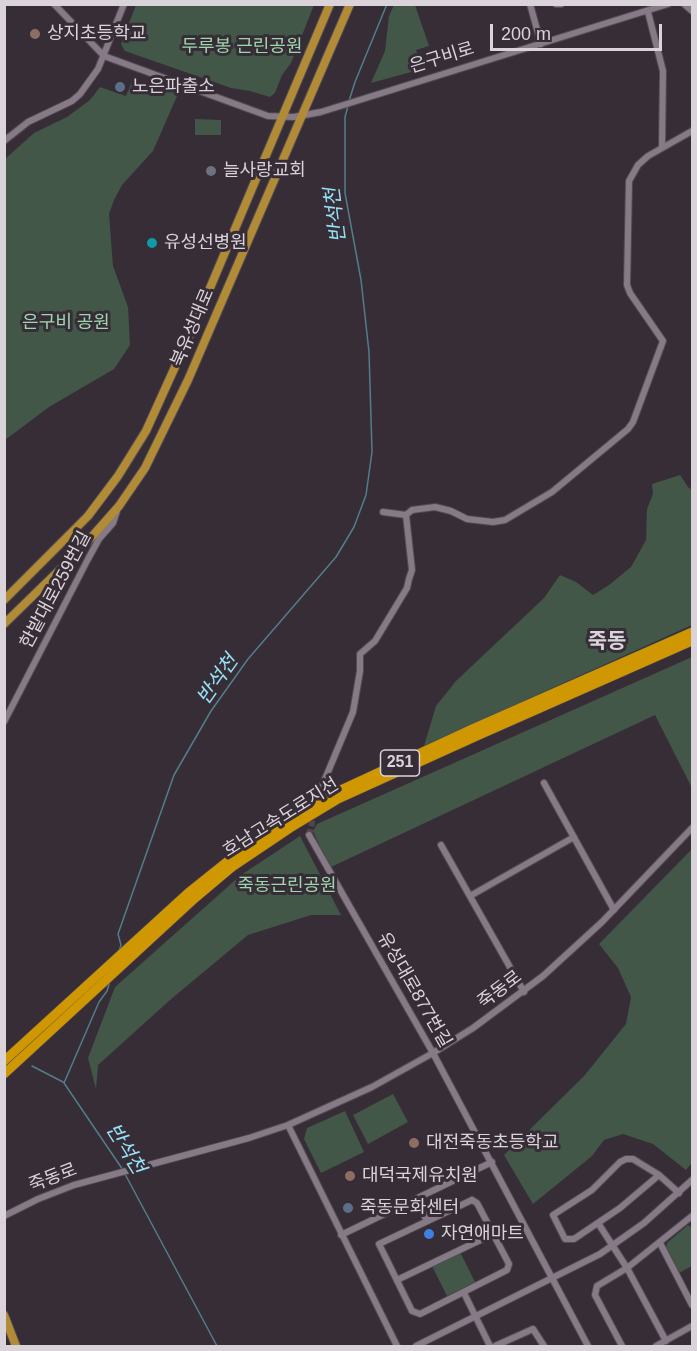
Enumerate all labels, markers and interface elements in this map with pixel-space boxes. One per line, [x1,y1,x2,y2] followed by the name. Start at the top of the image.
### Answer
[493,12,666,50] scale bar
[47,23,146,45] place label: 상지초등학교
[501,24,551,44] text: 200 m
[28,27,42,41] marker: 상지초등학교
[182,36,302,58] park label: 두루봉 근린공원
[407,38,477,78] street label: 은구비로
[132,76,215,98] place label: 노은파출소
[113,80,127,94] marker: 노은파출소
[223,160,306,182] place label: 늘사랑교회
[204,164,218,178] marker: 늘사랑교회
[321,186,351,244] water label: 반석천
[164,232,247,254] place label: 유성선병원
[145,236,159,250] marker: 유성선병원
[167,286,219,370] street label: 북유성대로
[22,312,110,334] park label: 은구비 공원
[16,528,96,652] street label: 한밭대로259번길
[588,629,626,655] district label: 죽동
[192,651,244,709] water label: 반석천
[380,750,420,776] road number: 251
[219,774,343,862] street label: 호남고속도로지선
[237,875,337,897] park label: 죽동근린공원
[372,929,456,1051] street label: 유성대로877번길
[474,966,526,1014] street label: 죽동로
[100,1119,150,1179] water label: 반석천
[426,1132,558,1154] place label: 대전죽동초등학교
[407,1136,421,1150] marker: 대전죽동초등학교
[26,1159,80,1197] street label: 죽동로
[362,1165,478,1187] place label: 대덕국제유치원
[343,1169,357,1183] marker: 대덕국제유치원
[360,1197,459,1219] place label: 죽동문화센터
[341,1201,355,1215] marker: 죽동문화센터
[441,1223,524,1245] place label: 자연애마트
[422,1227,436,1241] marker: 자연애마트

